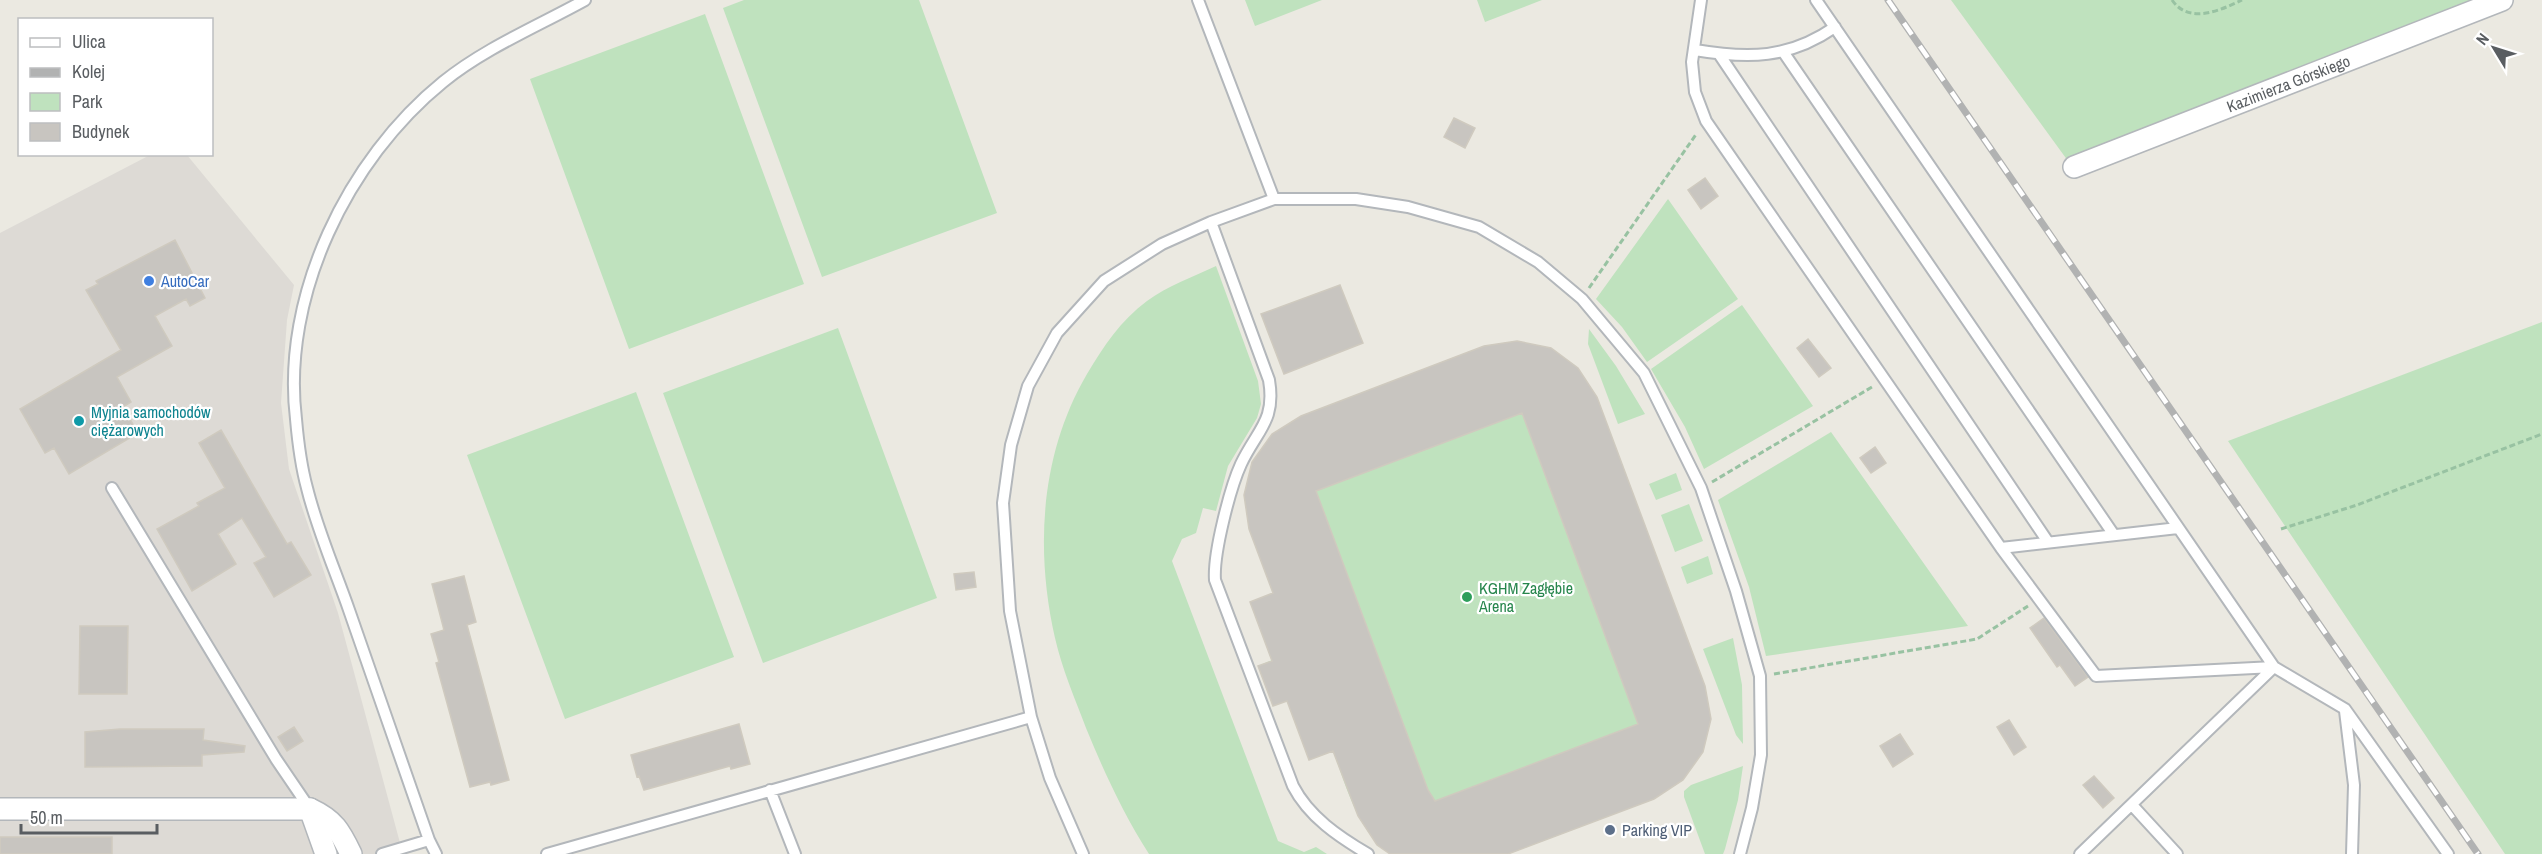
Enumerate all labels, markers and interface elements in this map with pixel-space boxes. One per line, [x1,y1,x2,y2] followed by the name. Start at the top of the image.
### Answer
[18,18,213,156] legend
[2464,18,2524,78] north arrow
[2471,28,2494,49] text: N
[72,29,106,54] text: Ulica
[2223,49,2353,117] street label: Kazimierza Górskiego
[72,59,105,84] text: Kolej
[72,89,103,114] text: Park
[72,119,130,144] text: Budynek
[160,270,210,292] place label: AutoCar
[142,274,156,288] marker: AutoCar
[91,401,211,441] place label: Myjnia samochodów ciężarowych
[72,414,86,428] marker: Myjnia samochodów ciężarowych
[1478,577,1573,617] place label: KGHM Zagłębie Arena
[1460,590,1474,604] marker: KGHM Zagłębie Arena
[21,797,158,835] scale bar
[30,805,63,830] text: 50 m
[1622,819,1692,841] place label: Parking VIP
[1603,823,1617,837] marker: Parking VIP

